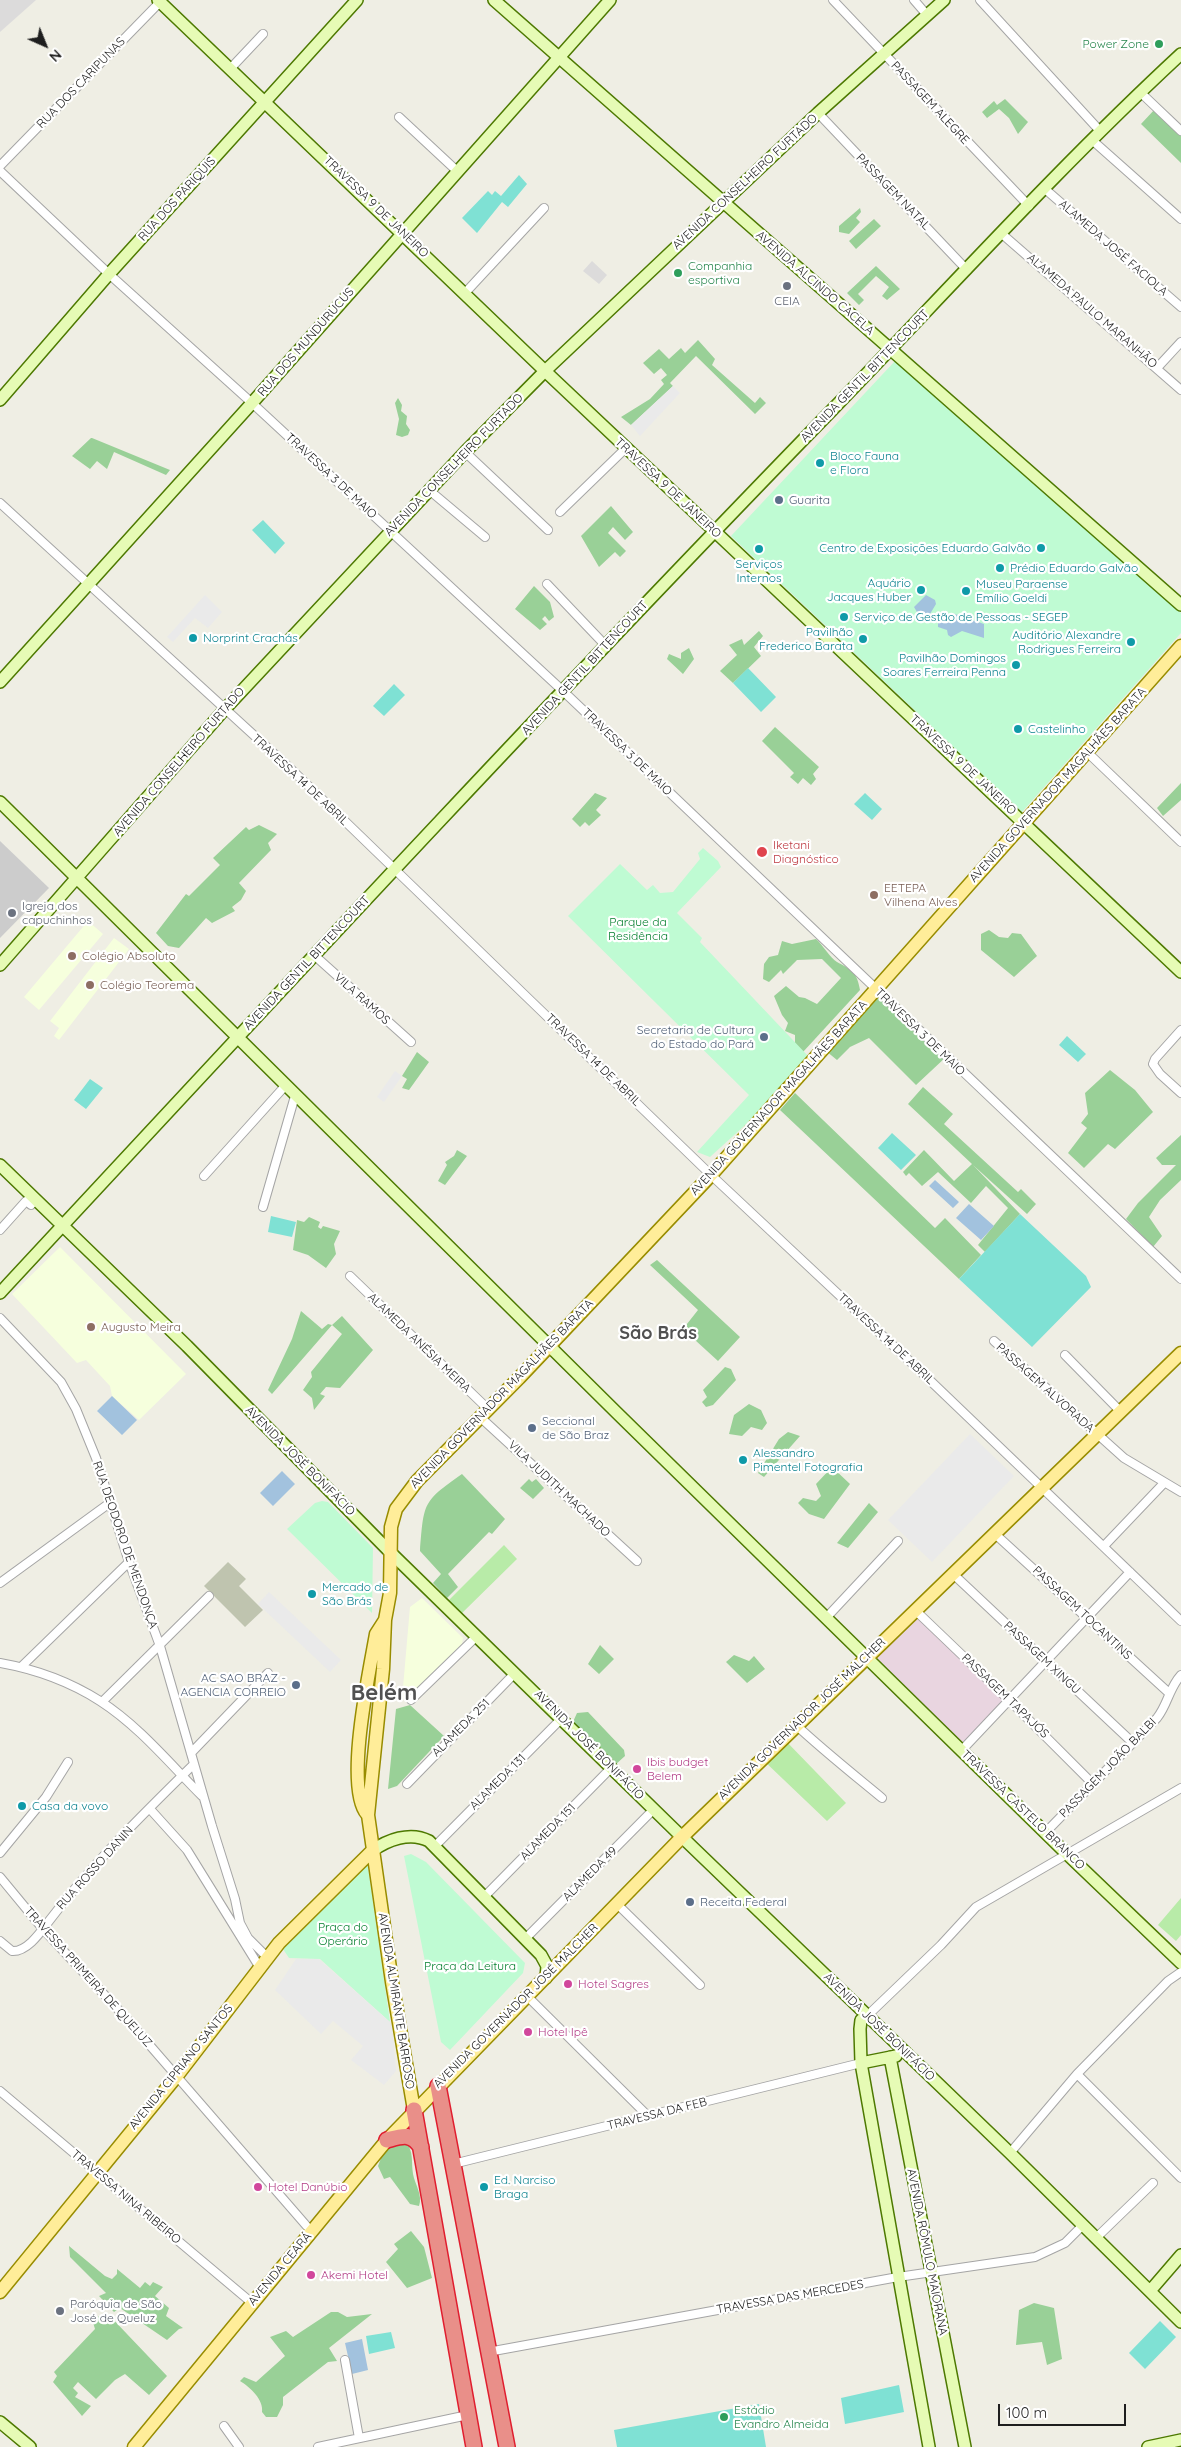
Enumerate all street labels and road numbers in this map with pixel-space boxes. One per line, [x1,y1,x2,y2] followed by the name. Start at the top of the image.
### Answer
[34,35,128,131] street label: RUA DOS CARIPUNAS
[888,59,972,147] street label: PASSAGEM ALEGRE
[670,111,820,253] street label: AVENIDA CONSELHEIRO FURTADO
[853,151,933,233] street label: PASSAGEM NATAL
[321,153,431,261] street label: TRAVESSA 9 DE JANEIRO
[135,154,219,244] street label: RUA DOS PARIQUIS
[1056,197,1170,299] street label: ALAMEDA JOSÉ FACIOLA
[753,228,877,338] street label: AVENIDA ALCINDO CACELA
[1024,251,1160,371] street label: ALAMEDA PAULO MARANHÃO
[255,285,357,399] street label: RUA DOS MUNDURUCUS
[798,307,932,445] street label: AVENIDA GENTIL BITTENCOURT
[382,391,526,539] street label: AVENIDA CONSELHEIRO FURTADO
[282,430,380,522] street label: TRAVESSA 3 DE MAIO
[612,435,724,541] street label: TRAVESSA 9 DE JANEIRO
[519,598,651,738] street label: AVENIDA GENTIL BITTENCOURT
[110,685,248,839] street label: AVENIDA CONSELHEIRO FURTADO
[967,685,1149,885] street label: AVENIDA GOVERNADOR MAGALHÃES BARATA
[579,705,675,799] street label: TRAVESSA 3 DE MAIO
[907,712,1019,818] street label: TRAVESSA 9 DE JANEIRO
[249,731,351,829] street label: TRAVESSA 14 DE ABRIL
[241,893,373,1033] street label: AVENIDA GENTIL BITTENCOURT
[331,970,393,1028] street label: VILA RAMOS
[872,985,968,1079] street label: TRAVESSA 3 DE MAIO
[688,998,870,1198] street label: AVENIDA GOVERNADOR MAGALHÃES BARATA
[542,1011,644,1109] street label: TRAVESSA 14 DE ABRIL
[364,1290,474,1396] street label: ALAMEDA ANÉSIA MEIRA
[835,1290,937,1388] street label: TRAVESSA 14 DE ABRIL
[407,1296,597,1492] street label: AVENIDA GOVERNADOR MAGALHÃES BARATA
[993,1340,1097,1436] street label: PASSAGEM ALVORADA
[242,1403,358,1519] street label: AVENIDA JOSÉ BONIFÁCIO
[505,1438,613,1540] street label: VILA JUDITH MACHADO
[89,1459,161,1631] street label: RUA DEODORO DE MENDONÇA
[1029,1563,1135,1663] street label: PASSAGEM TOCANTINS
[1001,1619,1083,1697] street label: PASSAGEM XINGU
[715,1635,889,1803] street label: AVENIDA GOVERNADOR JOSÉ MALCHER
[958,1651,1052,1741] street label: PASSAGEM TAPAJÓS
[531,1687,647,1803] street label: AVENIDA JOSÉ BONIFÁCIO
[429,1696,493,1760] street label: ALAMEDA 251
[1057,1715,1159,1821] street label: PASSAGEM JOÃO BALBI
[958,1747,1088,1873] street label: TRAVESSA CASTELO BRANCO
[467,1751,529,1813] street label: ALAMEDA 131
[517,1800,579,1864] street label: ALAMEDA 151
[54,1823,136,1913] street label: RUA ROSSO DANIN
[560,1844,620,1904] street label: ALAMEDA 49
[21,1904,155,2050] street label: TRAVESSA PRIMEIRA DE QUELUZ
[375,1912,417,2090] street label: AVENIDA ALMIRANTE BARROSO
[431,1921,601,2091] street label: AVENIDA GOVERNADOR JOSÉ MALCHER
[820,1970,938,2084] street label: AVENIDA JOSÉ BONIFÁCIO
[126,2001,236,2133] street label: AVENIDA CIPRIANO SANTOS
[606,2095,708,2133] street label: TRAVESSA DA FEB
[68,2147,184,2247] street label: TRAVESSA NINA RIBEIRO
[904,2167,950,2337] street label: AVENIDA RÔMULO MAIORANA
[245,2230,315,2308] street label: AVENIDA CEARÁ
[715,2277,865,2317] street label: TRAVESSA DAS MERCEDES

